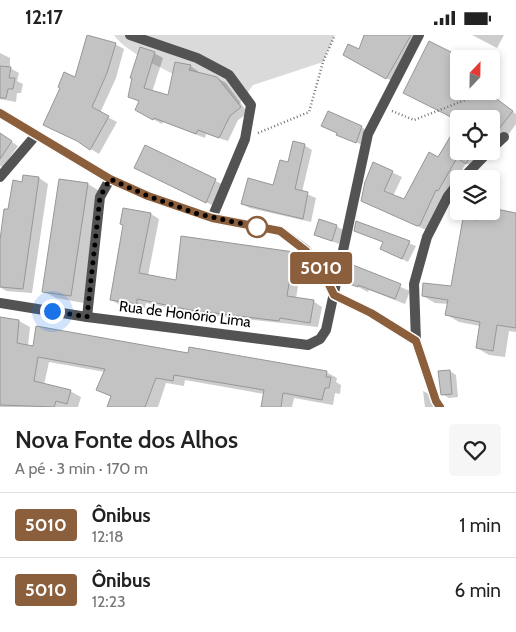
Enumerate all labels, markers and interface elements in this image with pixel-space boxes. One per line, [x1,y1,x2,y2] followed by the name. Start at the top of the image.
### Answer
[25,6,63,29] text: 12:17
[450,50,500,100] north arrow
[450,50,500,220] map controls
[450,110,500,160] button: locate
[450,170,500,220] button: layers
[246,216,268,238] unlabelled marker
[286,252,356,284] line badge: 5010
[300,257,342,279] text: 5010
[118,297,253,331] street label: Rua de Honório Lima
[40,299,65,324] your location
[449,424,501,476] button: heart
[15,425,238,454] text: Nova Fonte dos Alhos
[15,459,148,478] text: A pé · 3 min · 170 m
[92,504,150,527] text: Ônibus
[25,514,67,536] text: 5010
[459,514,501,537] text: 1 min
[92,527,124,546] text: 12:18
[92,569,150,592] text: Ônibus
[25,579,67,601] text: 5010
[455,579,501,602] text: 6 min
[92,592,126,611] text: 12:23

